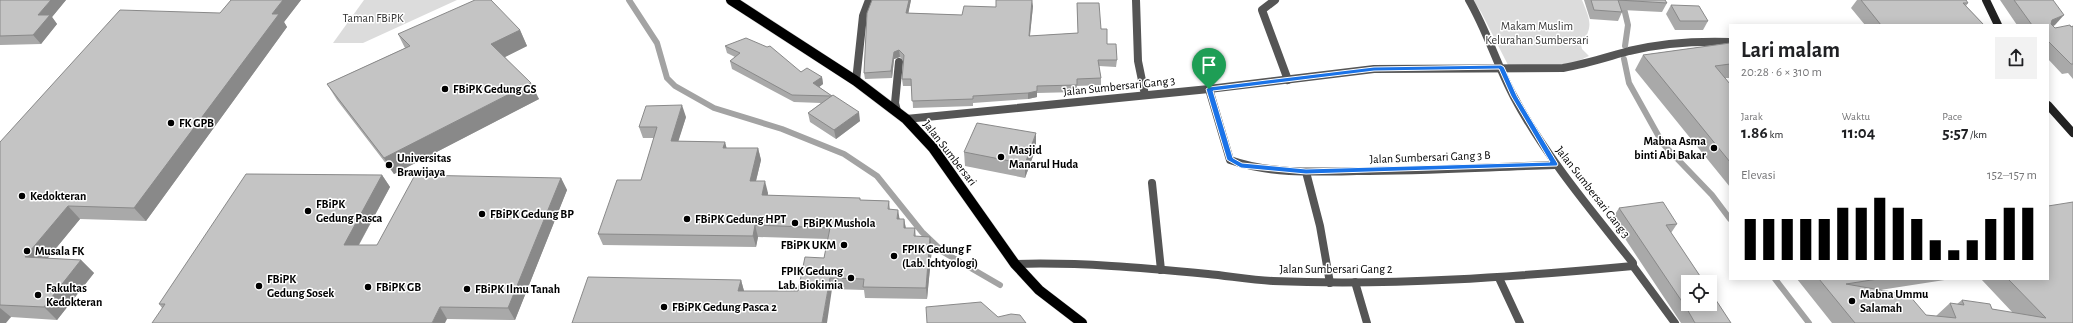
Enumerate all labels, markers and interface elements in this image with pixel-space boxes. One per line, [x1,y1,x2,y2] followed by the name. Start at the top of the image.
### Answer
[342,12,404,24] park label: Taman FBiPK
[1485,20,1589,46] park label: Makam Muslim Kelurahan Sumbersari
[1995,37,2037,79] button: share
[1741,39,1840,61] text: Lari malam
[1192,48,1226,89] pin
[1198,54,1220,76] icon: arrive
[1741,66,1822,79] text: 20:28 · 6 × 310 m
[1062,74,1176,98] street label: Jalan Sumbersari Gang 3
[453,83,536,95] place label: FBiPK Gedung GS
[440,84,450,94] marker: FBiPK Gedung GS
[1741,111,1763,122] text: Jarak
[1842,111,1870,122] text: Waktu
[1942,111,1962,122] text: Pace
[179,117,214,129] place label: FK GPB
[166,118,176,128] marker: FK GPB
[921,118,979,188] street label: Jalan Sumbersari
[1741,124,1768,141] text: 1.86
[1842,124,1875,141] text: 11:04
[1942,124,1968,141] text: 5:57
[1768,129,1783,140] text: km
[1968,129,1987,140] text: /km
[1634,135,1707,161] place label: Mabna Asma binti Abi Bakar
[1709,143,1719,153] marker: Mabna Asma binti Abi Bakar
[1009,144,1078,170] place label: Masjid Manarul Huda
[1554,144,1632,240] street label: Jalan Sumbersari Gang 3
[1369,149,1491,165] street label: Jalan Sumbersari Gang 3 B
[397,152,452,179] place label: Universitas Brawijaya
[996,152,1006,162] marker: Masjid Manarul Huda
[384,160,394,170] marker: Universitas Brawijaya
[1741,169,1776,182] text: Elevasi
[1987,169,2037,182] text: 152–157 m
[30,190,86,202] place label: Kedokteran
[17,191,27,201] marker: Kedokteran
[316,198,383,224] place label: FBiPK Gedung Pasca
[303,206,313,216] marker: FBiPK Gedung Pasca
[490,208,574,220] place label: FBiPK Gedung BP
[477,209,487,219] marker: FBiPK Gedung BP
[695,213,786,225] place label: FBiPK Gedung HPT
[682,214,692,224] marker: FBiPK Gedung HPT
[803,217,876,229] place label: FBiPK Mushola
[790,218,800,228] marker: FBiPK Mushola
[781,239,836,251] place label: FBiPK UKM
[839,240,849,250] marker: FBiPK UKM
[902,243,978,270] place label: FPIK Gedung F (Lab. Ichtyologi)
[35,245,85,257] place label: Musala FK
[22,246,32,256] marker: Musala FK
[889,251,899,261] marker: FPIK Gedung F (Lab. Ichtyologi)
[1279,263,1393,275] street label: Jalan Sumbersari Gang 2
[778,265,844,291] place label: FPIK Gedung Lab. Biokimia
[267,273,334,299] place label: FBiPK Gedung Sosek
[846,273,856,283] marker: FPIK Gedung Lab. Biokimia
[1681,275,1717,311] map controls
[1681,275,1717,311] button: locate
[254,281,264,291] marker: FBiPK Gedung Sosek
[376,281,421,293] place label: FBiPK GB
[46,282,102,308] place label: Fakultas Kedokteran
[363,282,373,292] marker: FBiPK GB
[475,283,560,295] place label: FBiPK Ilmu Tanah
[462,284,472,294] marker: FBiPK Ilmu Tanah
[1860,288,1929,314] place label: Mabna Ummu Salamah
[33,290,43,300] marker: Fakultas Kedokteran
[1847,296,1857,306] marker: Mabna Ummu Salamah
[672,301,777,313] place label: FBiPK Gedung Pasca 2
[659,302,669,312] marker: FBiPK Gedung Pasca 2

